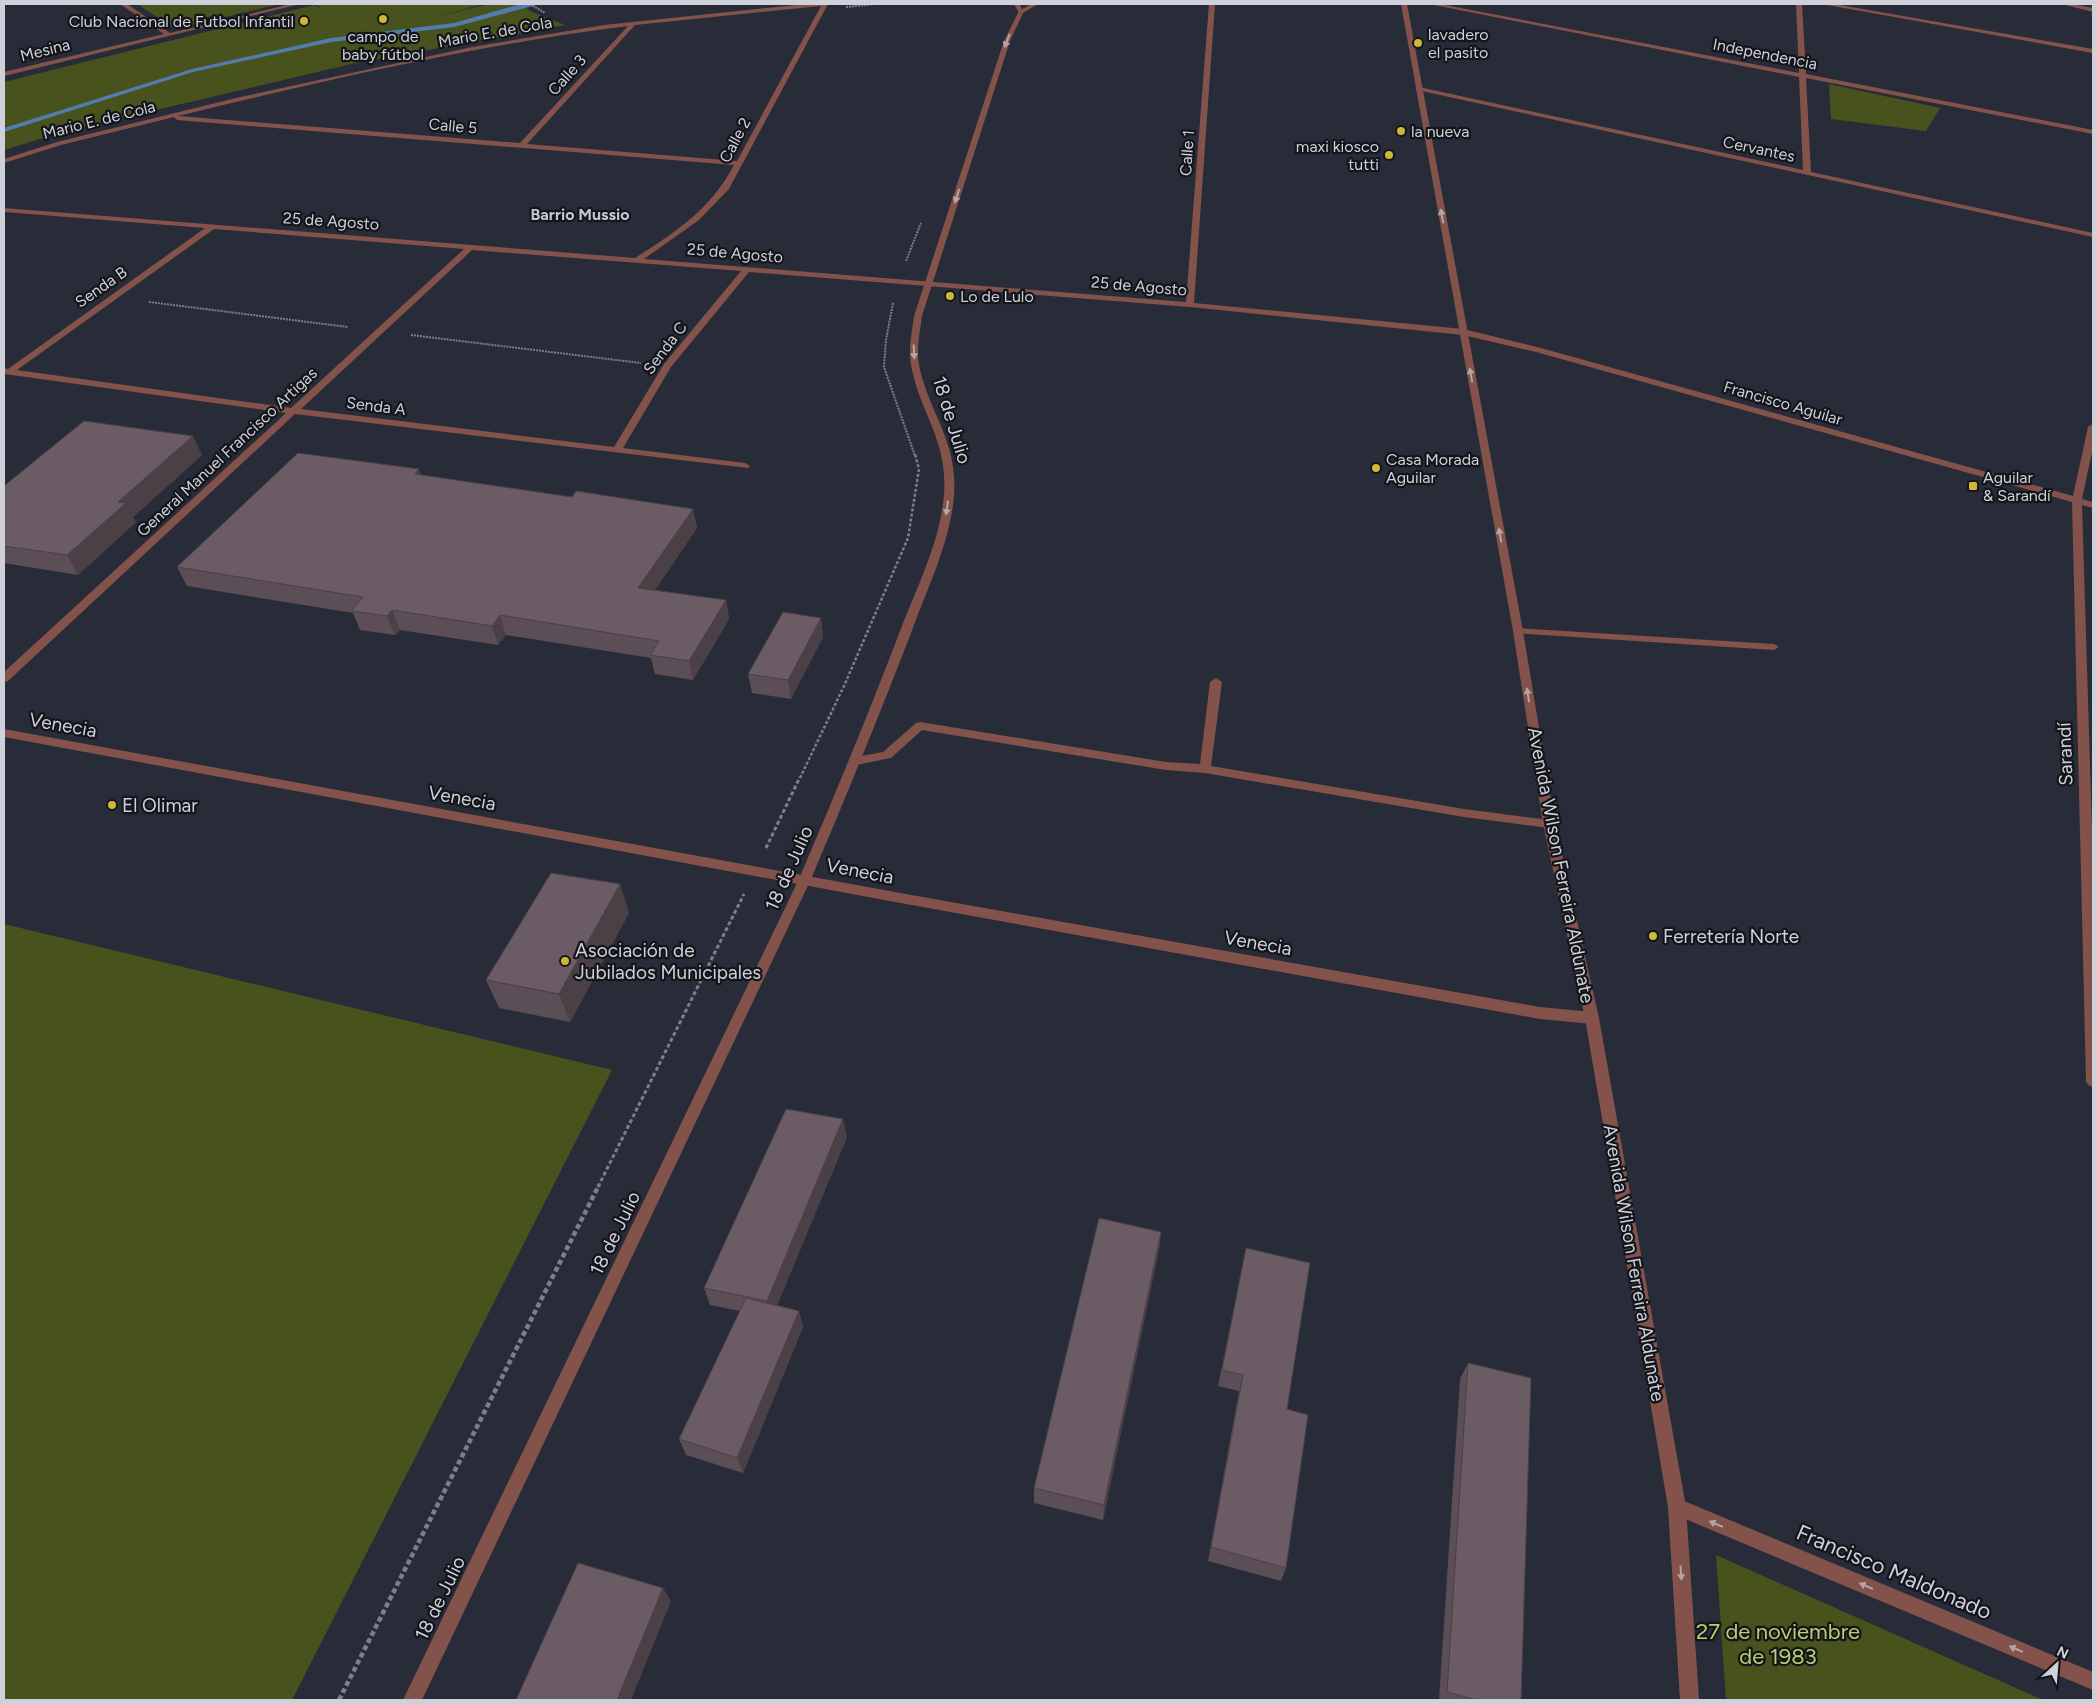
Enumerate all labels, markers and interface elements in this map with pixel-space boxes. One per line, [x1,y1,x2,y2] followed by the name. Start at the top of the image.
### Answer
[69,12,294,31] place label: Club Nacional de Futbol Infantil
[377,13,389,25] marker: campo de baby fútbol
[437,13,553,51] street label: Mario E. de Cola
[298,15,310,27] marker: Club Nacional de Futbol Infantil
[1428,25,1489,62] place label: lavadero el pasito
[342,27,424,64] place label: campo de baby fútbol
[1003,34,1011,49] one-way arrow
[18,35,72,65] street label: Mesina
[1711,35,1819,73] street label: Independencia
[1412,37,1424,49] marker: lavadero el pasito
[544,51,590,99] street label: Calle 3
[41,97,157,143] street label: Mario E. de Cola
[428,114,478,138] street label: Calle 5
[715,114,755,166] street label: Calle 2
[1411,122,1469,141] place label: la nueva
[1395,125,1407,137] marker: la nueva
[1176,129,1198,177] street label: Calle 1
[1721,132,1797,166] street label: Cervantes
[1296,137,1379,174] place label: maxi kiosco tutti
[1383,149,1395,161] marker: maxi kiosco tutti
[952,188,960,203] one-way arrow
[531,205,629,224] district label: Barrio Mussio
[282,208,380,234] street label: 25 de Agosto
[1438,208,1446,223] one-way arrow
[686,239,784,267] street label: 25 de Agosto
[71,262,131,312] street label: Senda B
[1090,272,1188,300] street label: 25 de Agosto
[960,287,1034,306] place label: Lo de Lulo
[944,290,956,302] marker: Lo de Lulo
[639,318,691,378] street label: Senda C
[911,344,919,360] one-way arrow
[133,364,321,540] street label: General Manuel Francisco Artigas
[1467,367,1475,383] one-way arrow
[928,373,976,467] street label: 18 de Julio
[1721,377,1845,429] street label: Francisco Aguilar
[345,393,407,419] street label: Senda A
[1386,450,1479,487] place label: Casa Morada Aguilar
[1370,462,1382,474] marker: Casa Morada Aguilar
[1983,468,2052,505] place label: Aguilar & Sarandí
[1967,480,1979,492] marker: Aguilar & Sarandí
[943,501,951,517] one-way arrow
[1496,527,1504,543] one-way arrow
[1523,687,1531,703] one-way arrow
[27,708,99,742] street label: Venecia
[2052,720,2078,786] street label: Sarandí
[1523,725,1599,1005] street label: Avenida Wilson Ferreira Aldunate
[426,781,498,815] street label: Venecia
[122,794,198,817] place label: El Olimar
[106,799,118,811] marker: El Olimar
[760,822,818,914] street label: 18 de Julio
[824,853,896,889] street label: Venecia
[1663,925,1799,948] place label: Ferretería Norte
[1222,926,1294,960] street label: Venecia
[1647,930,1659,942] marker: Ferretería Norte
[575,939,761,984] place label: Asociación de Jubilados Municipales
[559,955,571,967] marker: Asociación de Jubilados Municipales
[1598,1123,1670,1403] street label: Avenida Wilson Ferreira Aldunate
[585,1187,645,1279] street label: 18 de Julio
[1709,1519,1723,1527] one-way arrow
[1792,1519,1996,1625] street label: Francisco Maldonado
[410,1552,470,1644] street label: 18 de Julio
[1678,1566,1686,1582] one-way arrow
[1859,1582,1873,1590] one-way arrow
[1696,1618,1860,1670] park label: 27 de noviembre de 1983
[2032,1639,2082,1689] north arrow
[2054,1643,2071,1663] text: N
[2009,1644,2023,1652] one-way arrow

